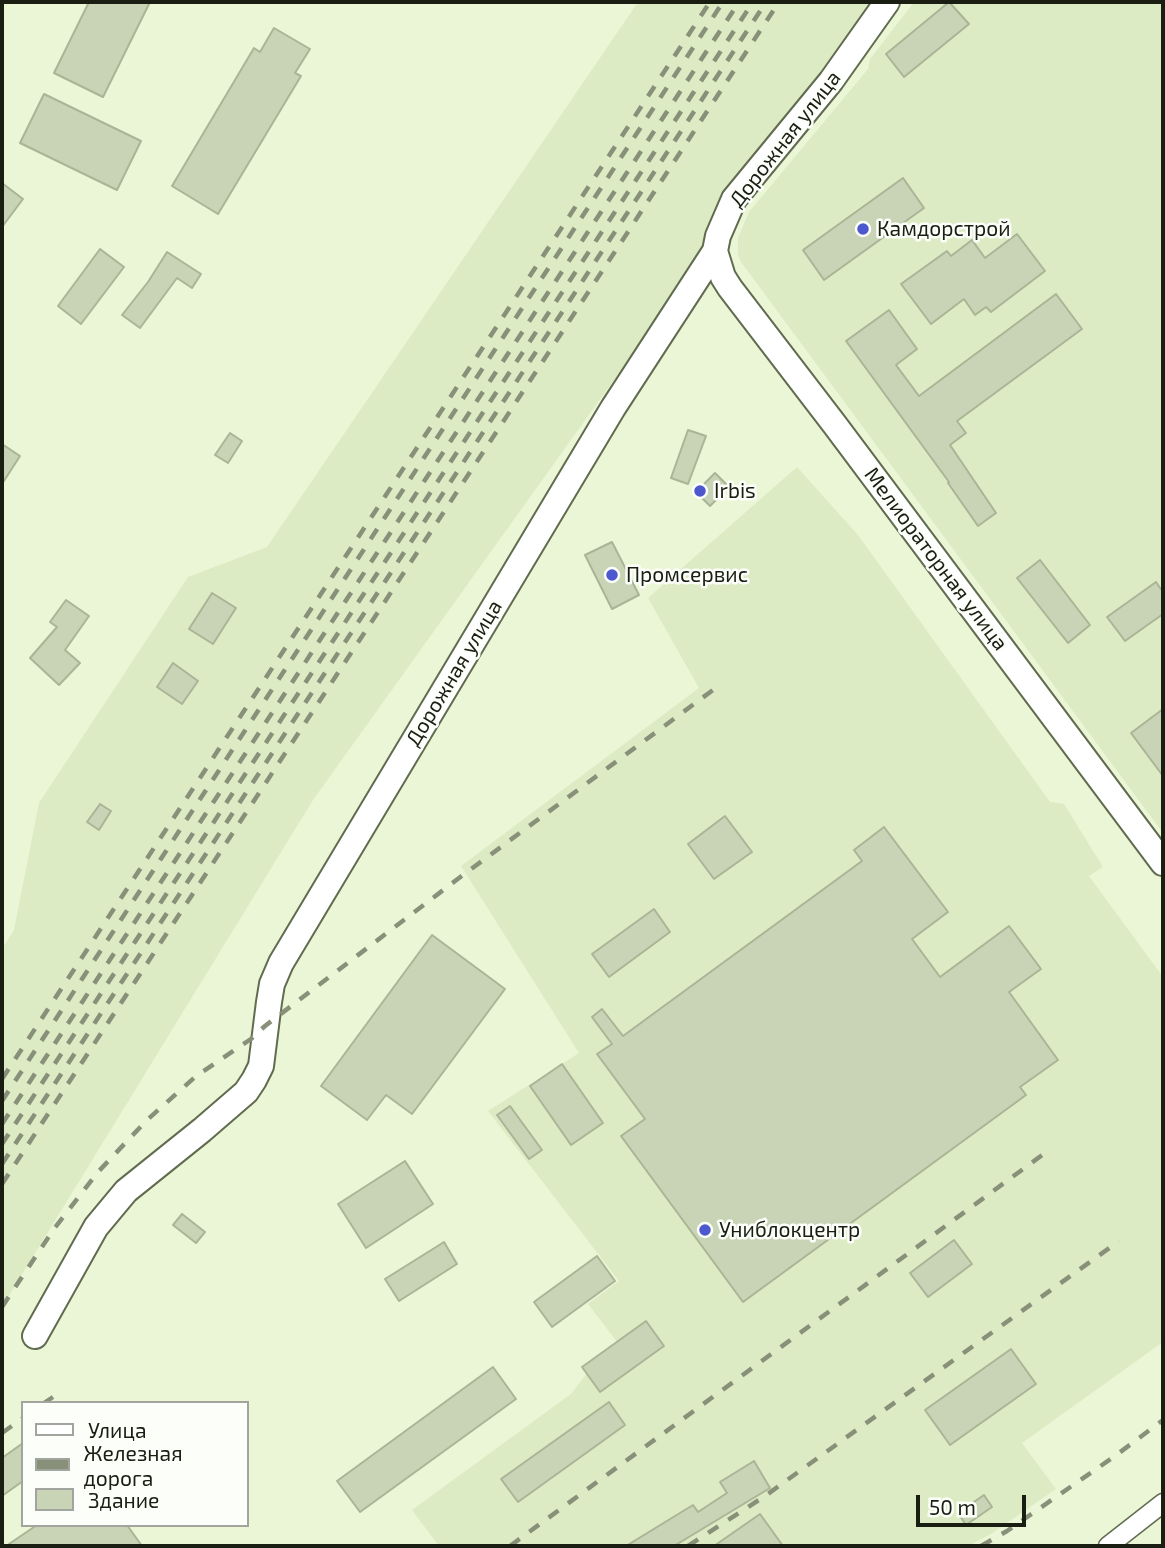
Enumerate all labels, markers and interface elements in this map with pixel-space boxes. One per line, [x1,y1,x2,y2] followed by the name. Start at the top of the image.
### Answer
[724,66,846,212] street label: Дорожная улица
[877,216,1011,242] place label: Камдорстрой
[855,221,871,237] marker: Камдорстрой
[859,463,1013,655] street label: Мелиораторная улица
[714,478,756,504] place label: Irbis
[692,483,708,499] marker: Irbis
[626,562,748,588] place label: Промсервис
[604,567,620,583] marker: Промсервис
[400,595,508,751] street label: Дорожная улица
[719,1217,860,1243] place label: Униблокцентр
[697,1222,713,1238] marker: Униблокцентр
[21,1401,248,1527] legend
[88,1417,147,1442] text: Улица
[84,1440,183,1490] text: Железная дорога
[920,1482,1030,1526] scale bar
[88,1487,159,1512] text: Здание
[929,1494,976,1519] text: 50 m

